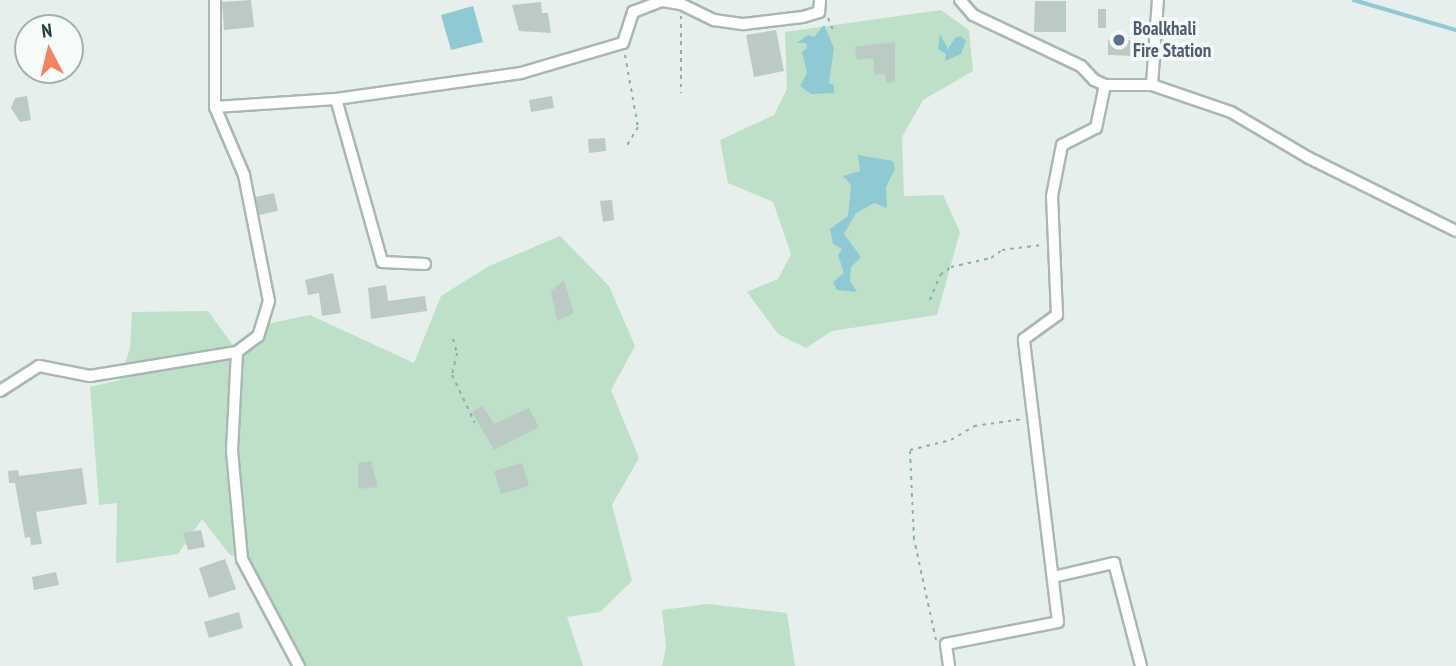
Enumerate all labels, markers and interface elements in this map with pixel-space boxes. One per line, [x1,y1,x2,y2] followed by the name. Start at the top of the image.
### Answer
[14,14,84,84] north arrow
[40,18,53,43] text: N
[1133,18,1211,62] place label: Boalkhali Fire Station
[1111,32,1127,48] marker: Boalkhali Fire Station

